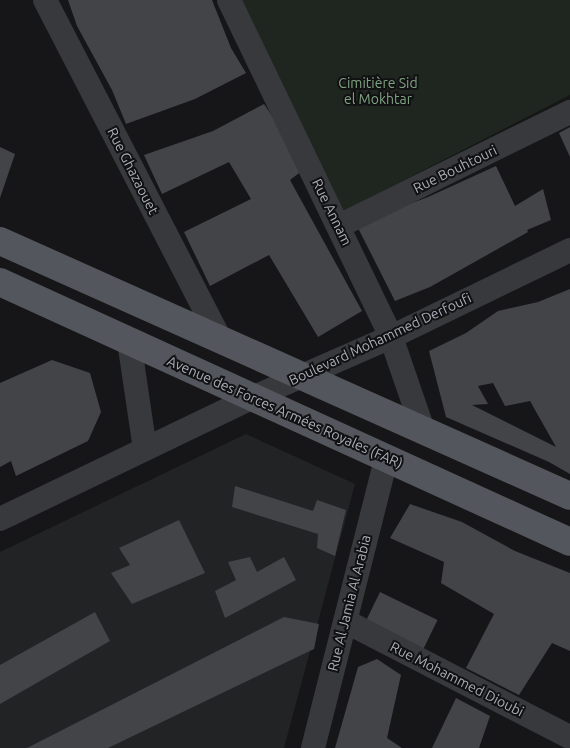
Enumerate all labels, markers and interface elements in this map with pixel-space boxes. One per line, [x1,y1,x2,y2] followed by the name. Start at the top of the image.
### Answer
[338,75,418,108] park label: Cimitière Sid el Mokhtar
[104,125,162,217] street label: Rue Ghazaouet
[410,141,500,197] street label: Rue Bouhtouri
[309,176,355,248] street label: Rue Annam
[286,289,474,389] street label: Boulevard Mohammed Derfoufi
[165,352,405,472] street label: Avenue des Forces Armées Royales (FAR)
[324,533,374,673] street label: Rue Al Jamia Al Arabia
[387,638,527,720] street label: Rue Mohammed Dioubi

